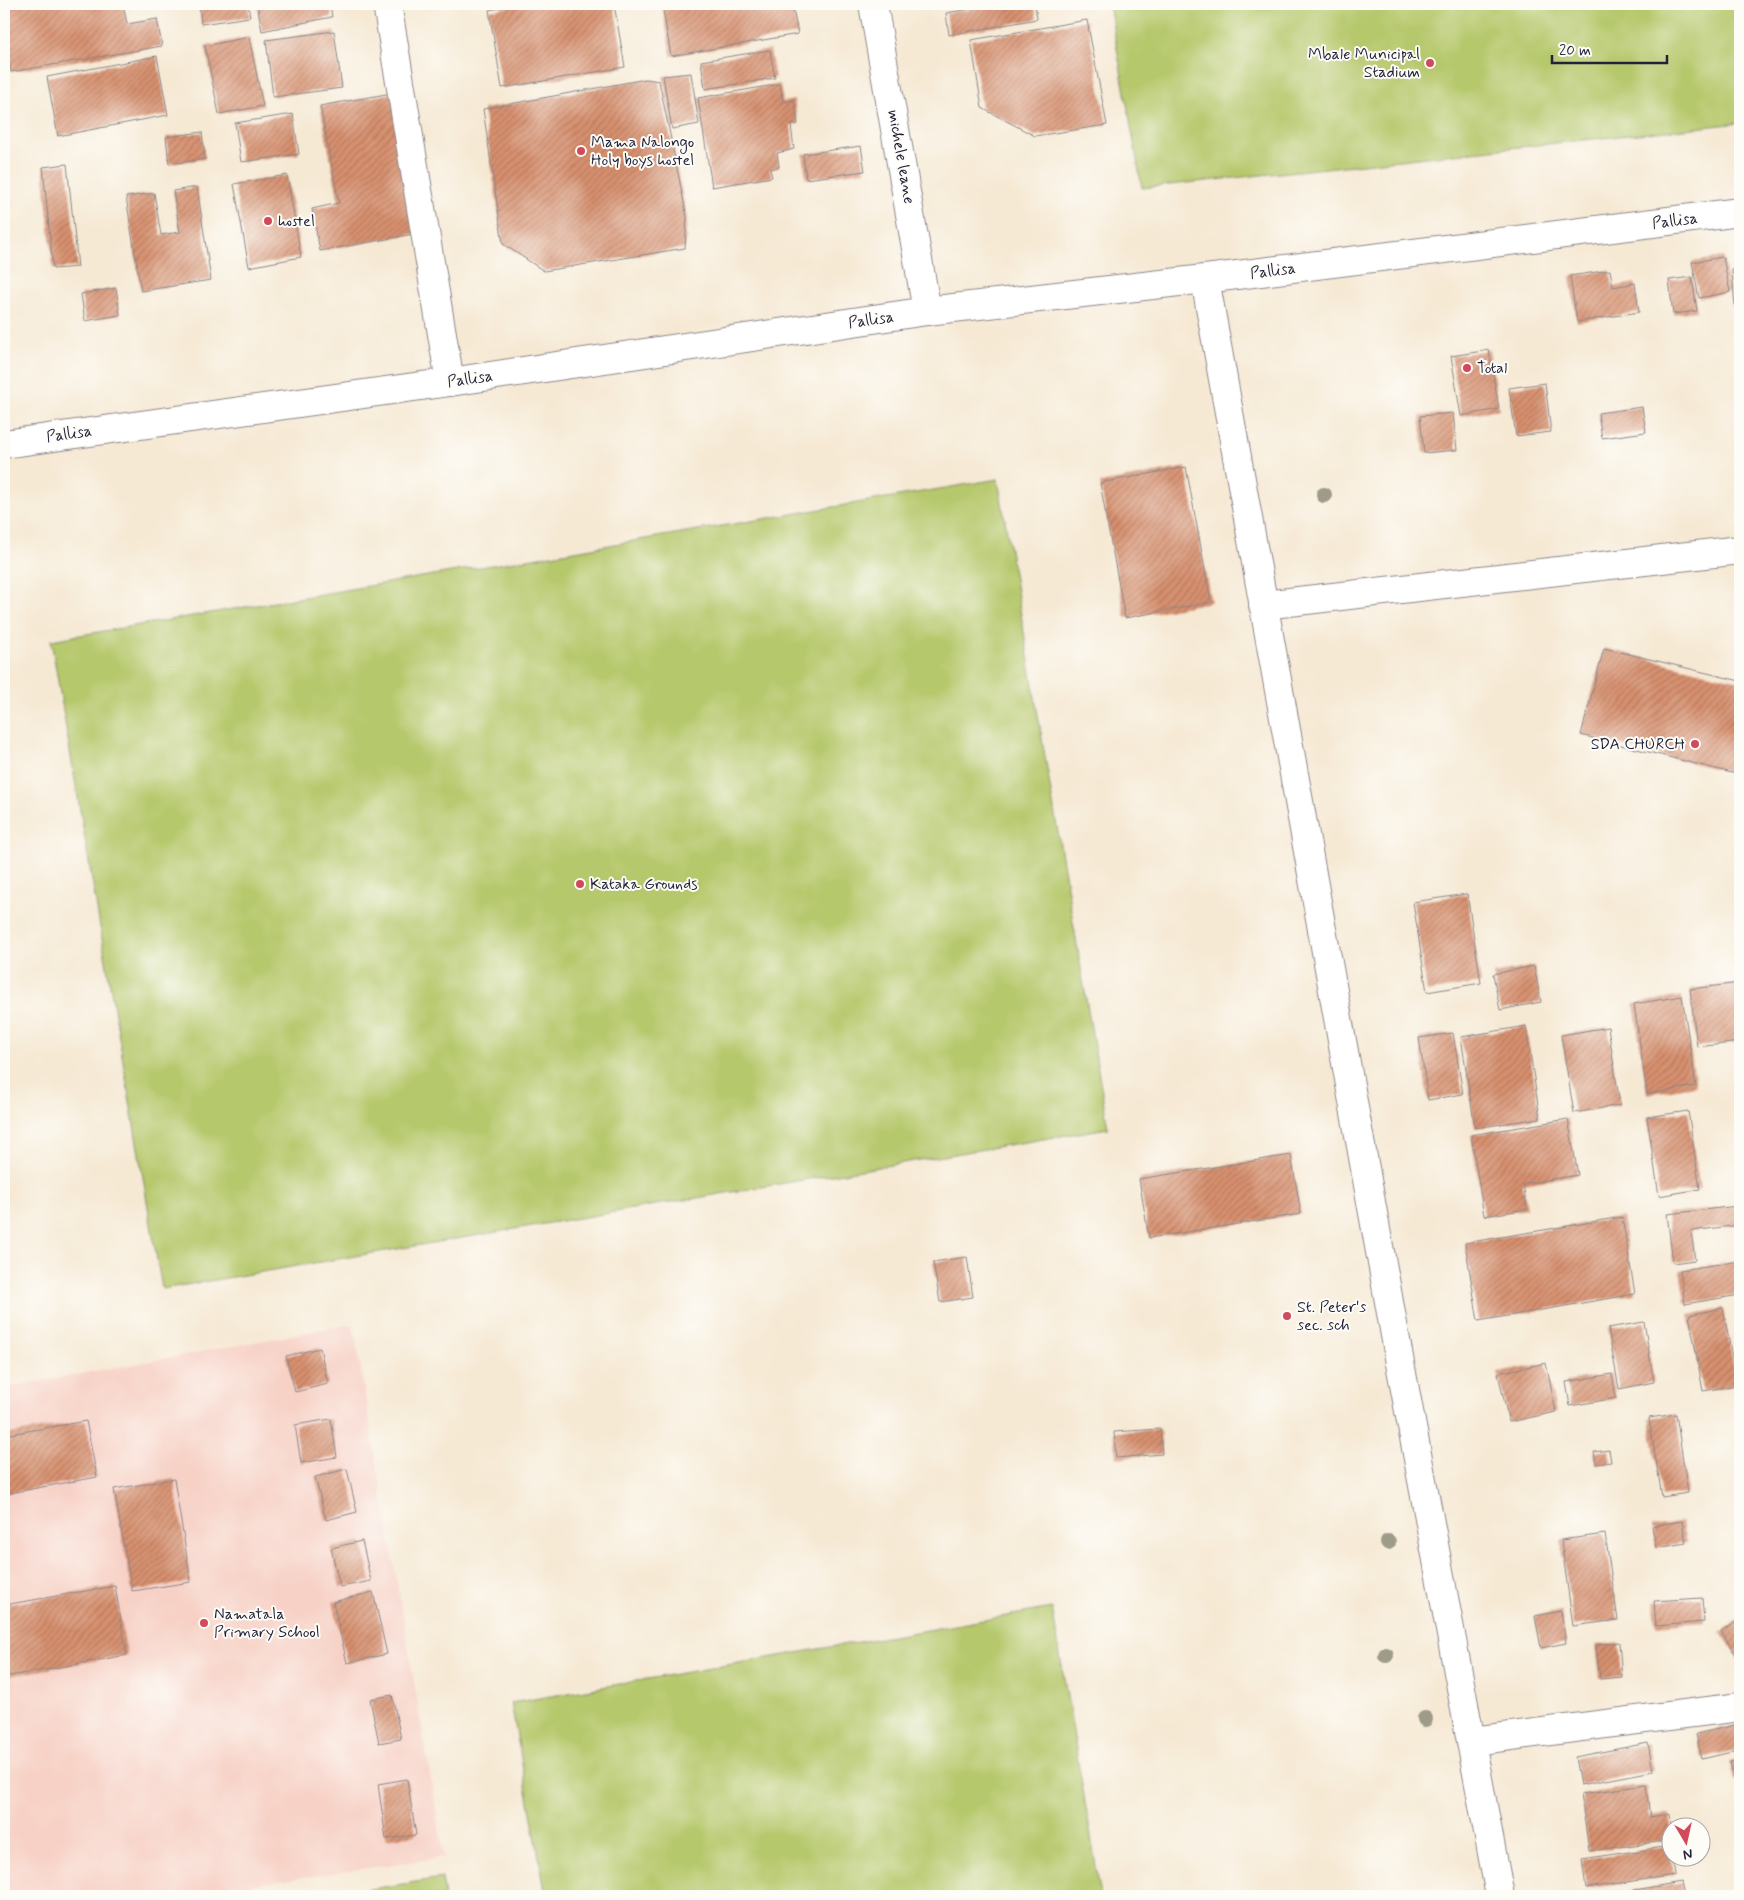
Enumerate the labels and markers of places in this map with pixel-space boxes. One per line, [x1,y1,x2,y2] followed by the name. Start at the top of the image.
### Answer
[1308,44,1420,83] place label: Mbale Municipal Stadium
[1424,57,1436,69] marker: Mbale Municipal Stadium
[591,132,694,171] place label: Mama Nalongo Holy boys hostel
[575,145,587,157] marker: Mama Nalongo Holy boys hostel
[278,211,315,232] place label: hostel
[262,215,274,227] marker: hostel
[1477,358,1507,379] place label: Total
[1461,362,1473,374] marker: Total
[1591,734,1685,755] place label: SDA CHURCH
[1689,738,1701,750] marker: SDA CHURCH
[590,874,698,895] place label: Kataka Grounds
[574,878,586,890] marker: Kataka Grounds
[1297,1297,1366,1336] place label: St. Peter's sec. sch
[1281,1310,1293,1322] marker: St. Peter's sec. sch
[214,1604,320,1643] place label: Namatala Primary School
[198,1617,210,1629] marker: Namatala Primary School

